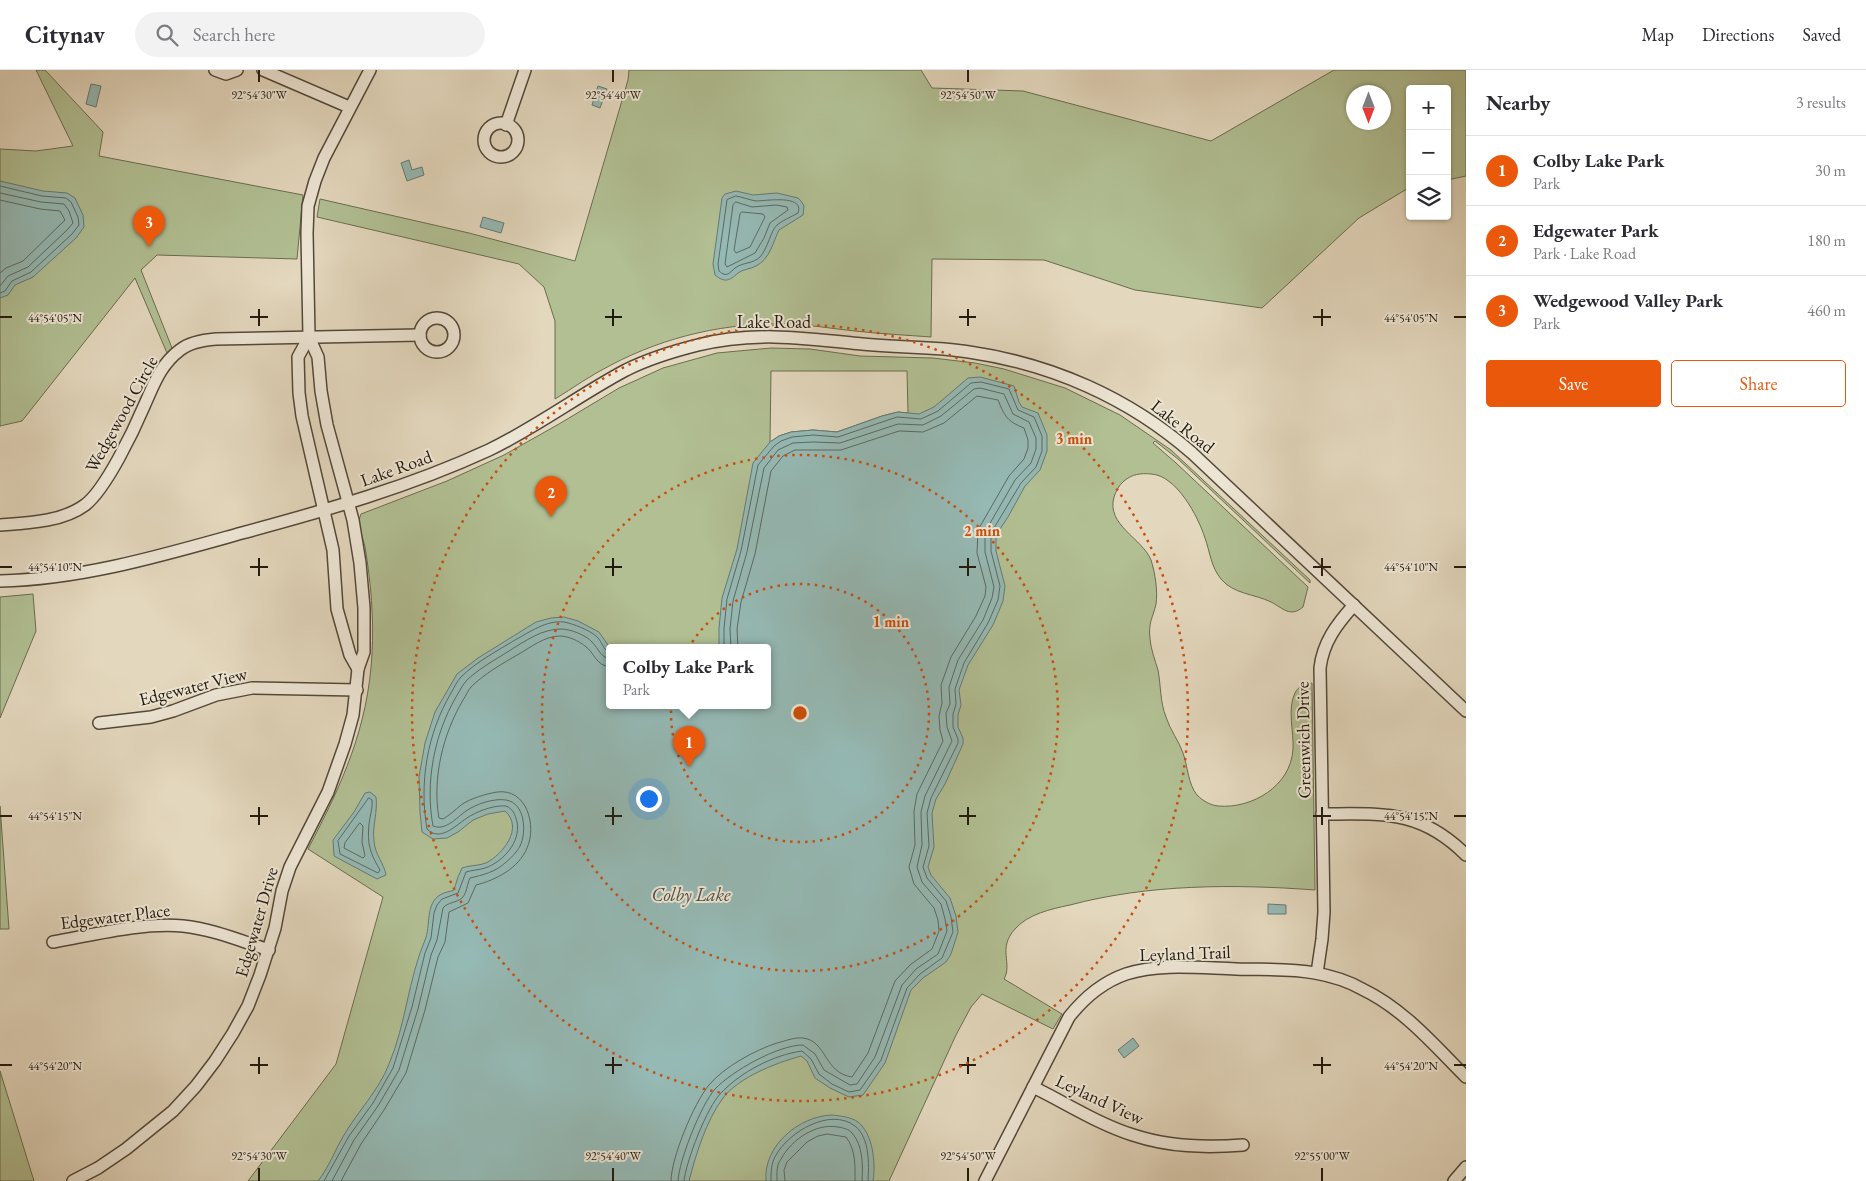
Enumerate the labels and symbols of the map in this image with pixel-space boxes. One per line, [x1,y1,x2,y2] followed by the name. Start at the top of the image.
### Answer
[1346,85,1391,130] north arrow
[231,87,288,103] text: 92°54'30"W
[585,87,642,103] text: 92°54'40"W
[940,87,997,103] text: 92°54'50"W
[133,206,165,247] pin: 3
[28,310,82,326] text: 44°54'05"N
[737,310,812,333] street label: Lake Road
[1384,310,1438,326] text: 44°54'05"N
[79,352,163,476] street label: Wedgewood Circle
[1147,394,1220,459] street label: Lake Road
[1056,429,1093,448] text: 3 min
[357,444,436,492] street label: Lake Road
[535,476,567,517] pin: 2
[964,521,1001,540] text: 2 min
[28,559,82,575] text: 44°54'10"N
[1384,559,1438,575] text: 44°54'10"N
[873,612,910,631] text: 1 min
[137,661,250,711] street label: Edgewater View
[1290,681,1316,799] street label: Greenwich Drive
[791,704,809,722] centre of rings
[673,726,705,767] pin: 1
[636,786,662,812] your location
[28,808,82,824] text: 44°54'15"N
[1384,808,1438,824] text: 44°54'15"N
[229,864,283,980] street label: Edgewater Drive
[651,882,731,907] water label: Colby Lake
[59,898,171,934] street label: Edgewater Place
[1139,940,1231,966] street label: Leyland Trail
[28,1058,82,1074] text: 44°54'20"N
[1384,1058,1438,1074] text: 44°54'20"N
[1052,1069,1148,1130] street label: Leyland View
[231,1148,288,1164] text: 92°54'30"W
[585,1148,642,1164] text: 92°54'40"W
[940,1148,997,1164] text: 92°54'50"W
[1294,1148,1351,1164] text: 92°55'00"W

